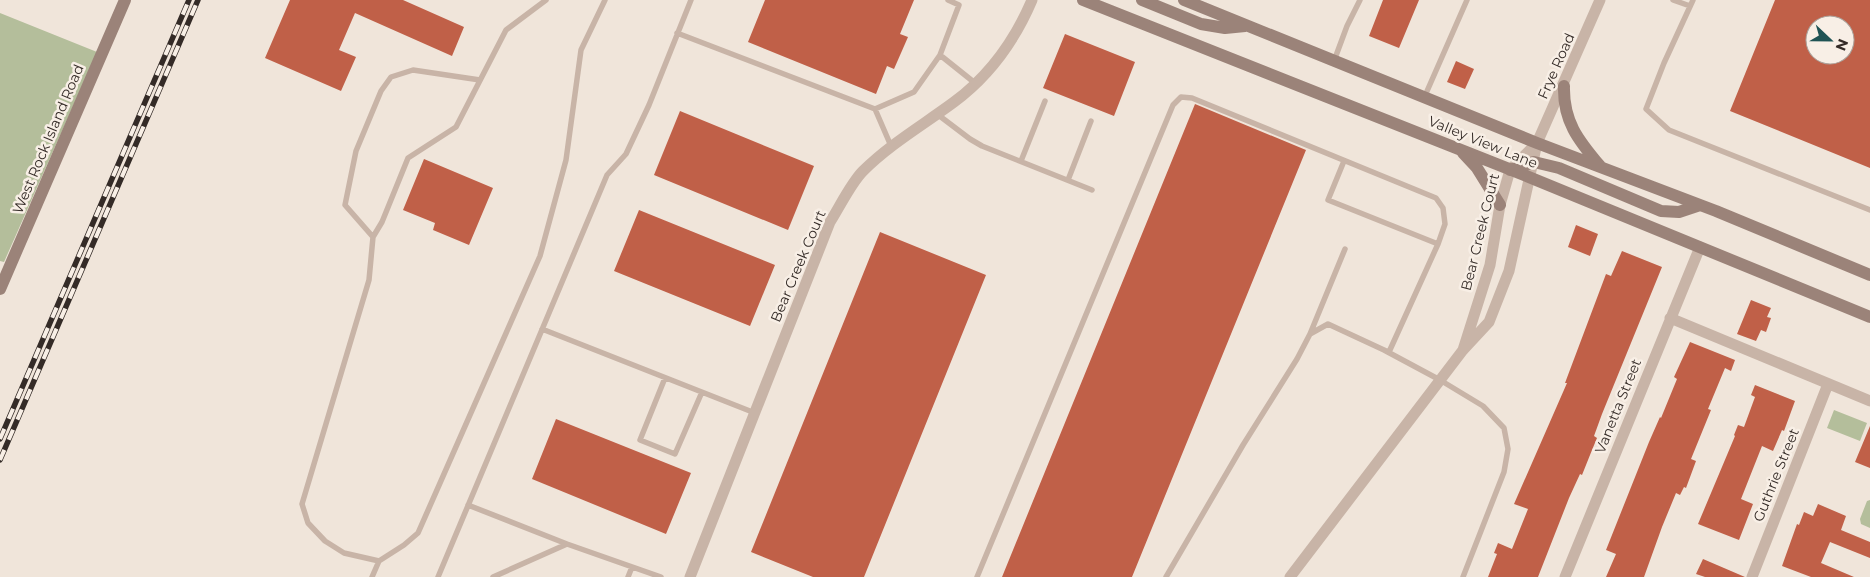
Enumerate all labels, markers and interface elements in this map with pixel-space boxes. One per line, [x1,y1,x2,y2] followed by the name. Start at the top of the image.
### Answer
[1805,15,1855,65] north arrow
[1533,30,1579,102] street label: Frye Road
[1832,36,1853,53] text: N
[8,62,88,216] street label: West Rock Island Road
[1426,112,1540,172] street label: Valley View Lane
[1457,171,1503,292] street label: Bear Creek Court
[766,207,830,325] street label: Bear Creek Court
[1591,356,1645,456] street label: Vanetta Street
[1749,425,1803,524] street label: Guthrie Street

